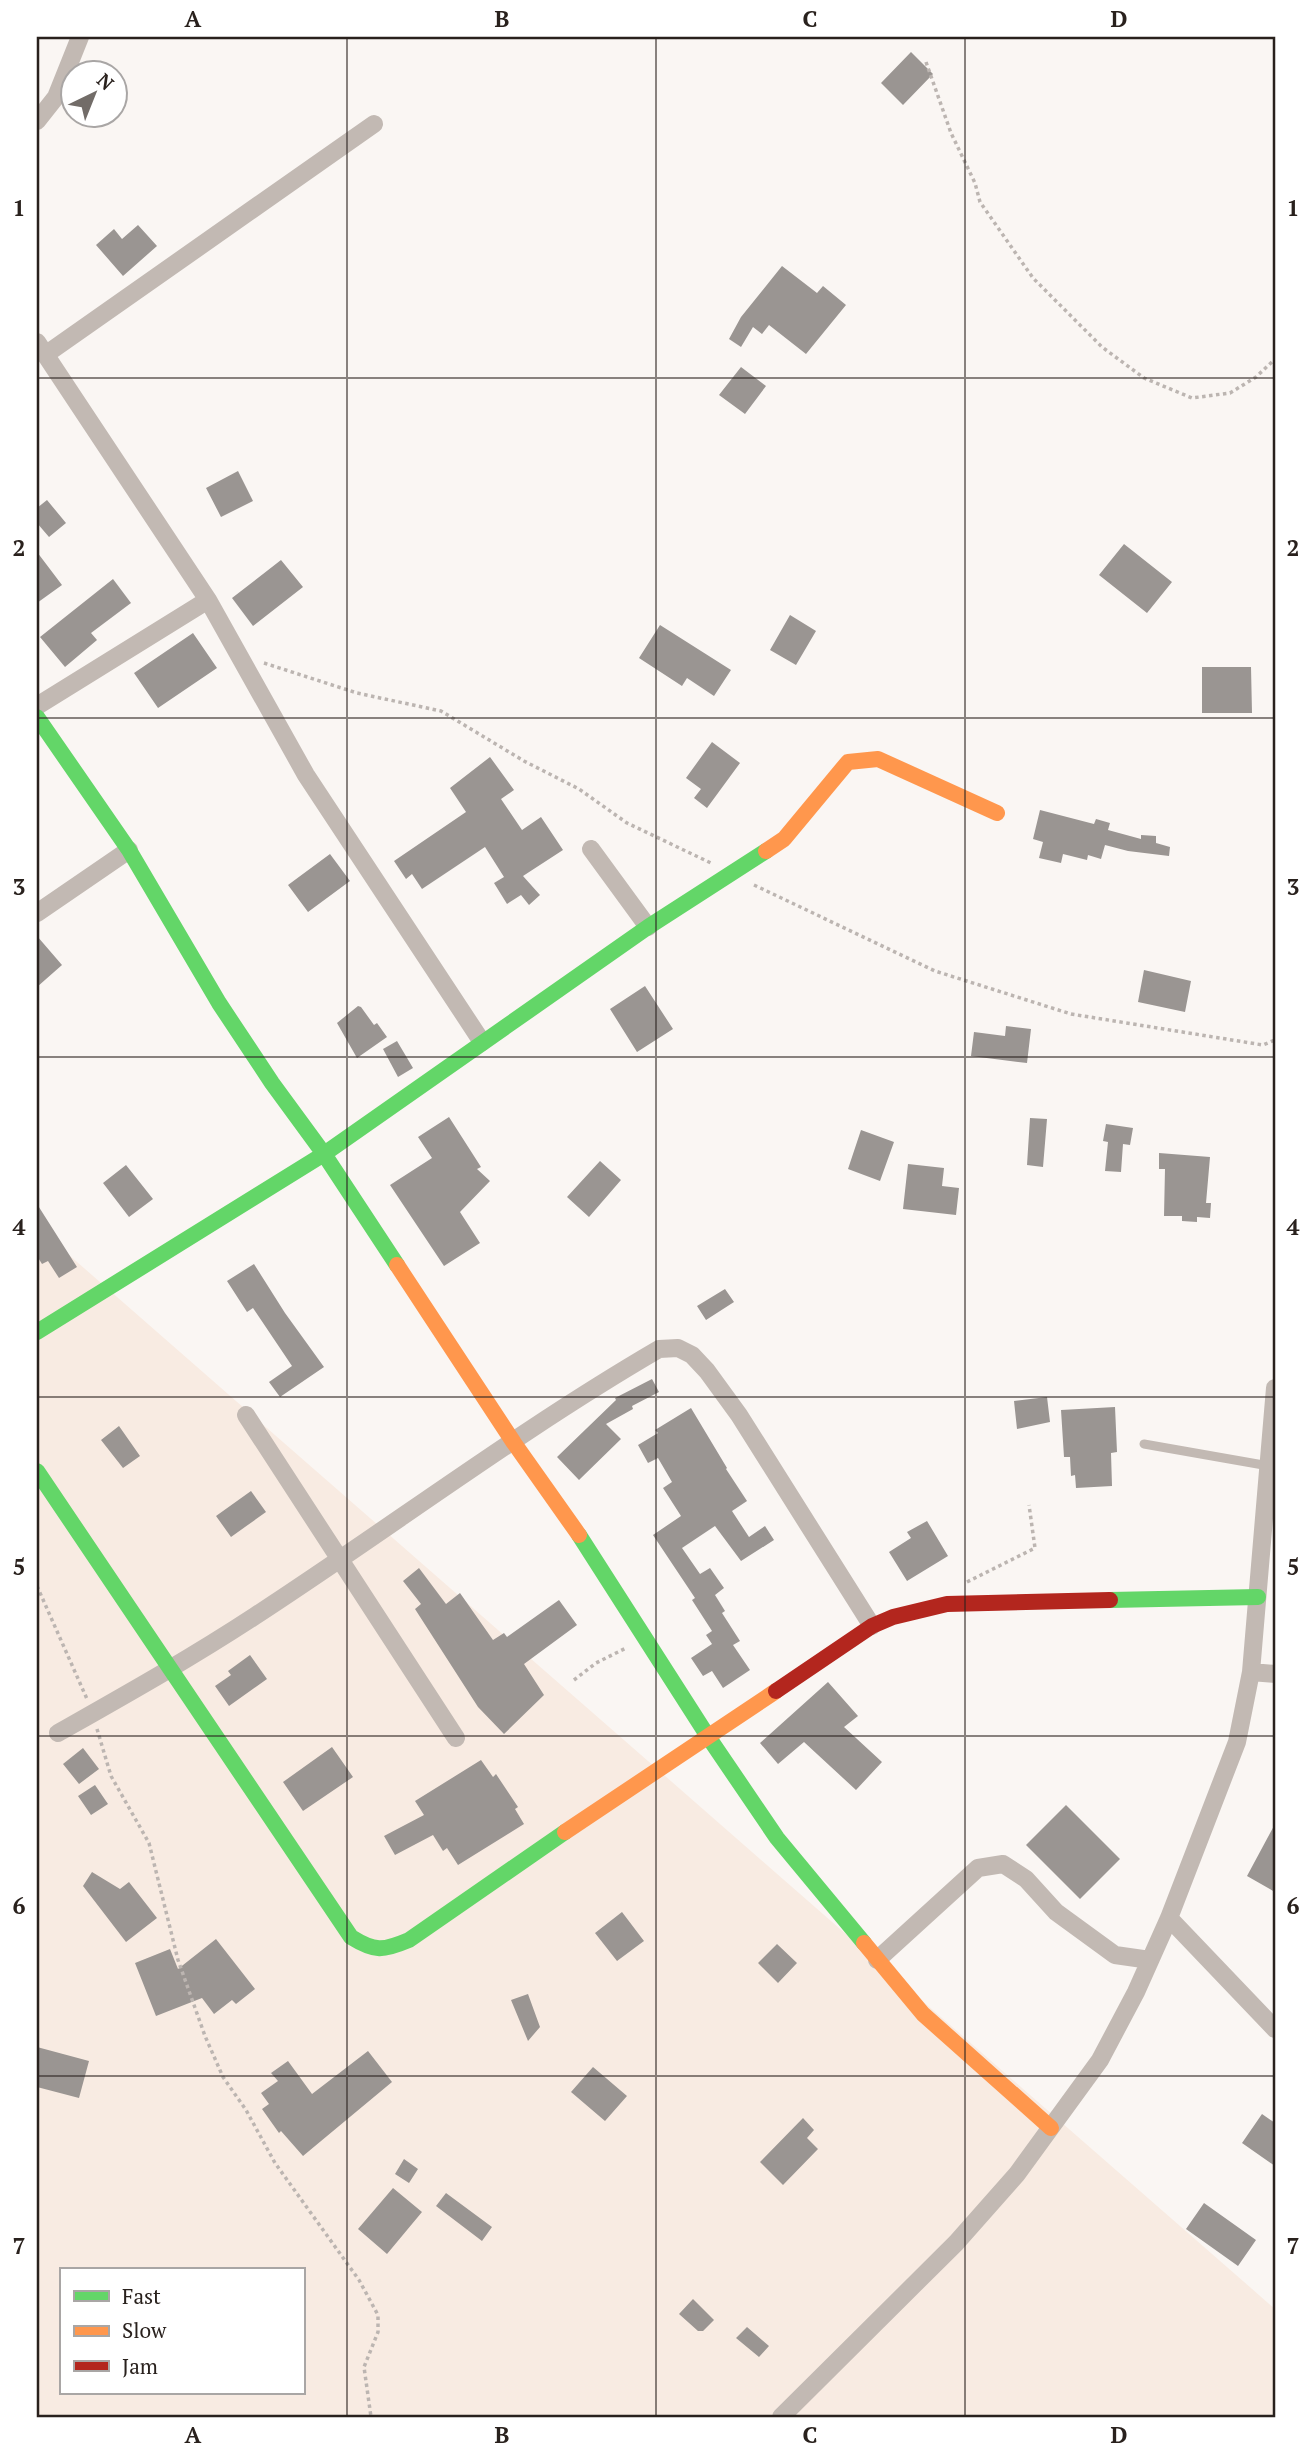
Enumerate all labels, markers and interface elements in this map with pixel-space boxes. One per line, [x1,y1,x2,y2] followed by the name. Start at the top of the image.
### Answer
[185,3,202,34] text: A
[495,3,510,34] text: B
[803,3,818,34] text: C
[1111,3,1128,34] text: D
[60,60,130,130] north arrow
[92,67,120,96] text: N
[13,192,26,223] text: 1
[1287,192,1300,223] text: 1
[13,532,26,563] text: 2
[1287,532,1300,563] text: 2
[13,871,26,902] text: 3
[1287,871,1300,902] text: 3
[13,1211,26,1242] text: 4
[1287,1211,1300,1242] text: 4
[13,1551,26,1582] text: 5
[1287,1551,1300,1582] text: 5
[13,1890,26,1921] text: 6
[1287,1890,1300,1921] text: 6
[13,2230,26,2261] text: 7
[1287,2230,1300,2261] text: 7
[60,2268,304,2394] legend
[122,2282,161,2310] text: Fast
[122,2316,167,2344] text: Slow
[122,2352,158,2380] text: Jam
[185,2419,202,2450] text: A
[495,2419,510,2450] text: B
[803,2419,818,2450] text: C
[1111,2419,1128,2450] text: D

